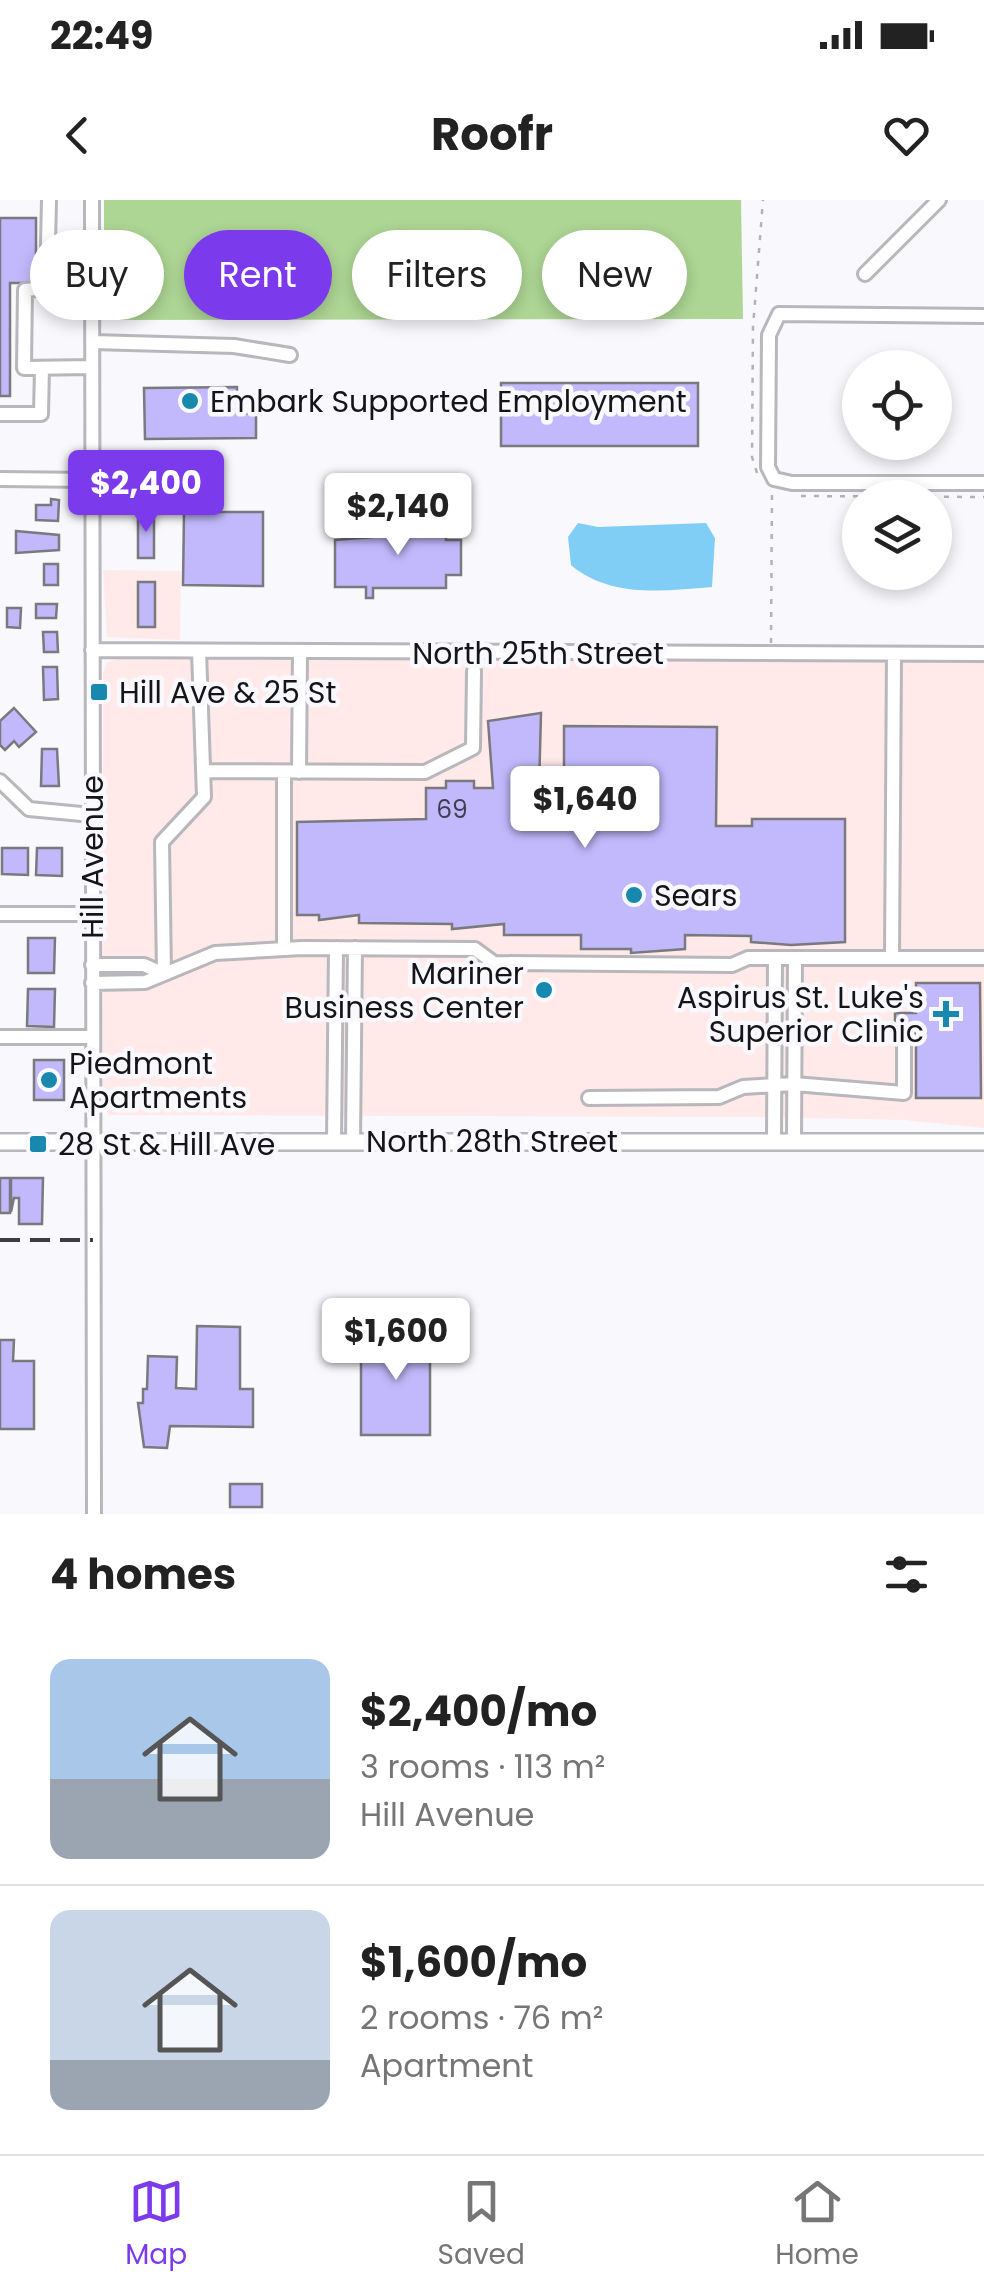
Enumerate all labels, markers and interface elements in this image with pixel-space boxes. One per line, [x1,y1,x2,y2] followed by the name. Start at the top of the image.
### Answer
[50,9,153,62] text: 22:49
[431,103,553,166] text: Roofr
[50,108,105,163] icon: back
[879,108,934,163] icon: heart
[30,230,164,320] chip: Buy
[184,230,332,320] chip: Rent
[352,230,522,320] chip: Filters
[542,230,687,320] chip: New
[842,350,952,590] map controls
[842,350,952,460] button: locate
[210,380,687,423] place label: Embark Supported Employment
[179,390,201,412] marker: Embark Supported Employment
[65,450,227,535] pin: $2,400
[90,460,202,505] text: $2,400
[317,473,479,558] pin: $2,140
[842,480,952,590] button: layers
[346,483,450,528] text: $2,140
[412,632,664,675] street label: North 25th Street
[119,671,336,714] place label: Hill Ave & 25 St
[88,681,110,703] marker: Hill Ave & 25 St
[504,766,666,851] pin: $1,640
[71,775,114,939] street label: Hill Avenue
[532,776,638,821] text: $1,640
[436,792,468,827] house number: 69
[654,874,737,917] place label: Sears
[623,884,645,906] marker: Sears
[285,952,524,1029] place label: Mariner Business Center
[677,976,924,1053] place label: Aspirus St. Luke's Superior Clinic
[533,979,555,1001] marker: Mariner Business Center
[933,1001,959,1027] marker: Aspirus St. Luke's Superior Clinic
[69,1042,247,1119] place label: Piedmont Apartments
[38,1069,60,1091] marker: Piedmont Apartments
[366,1120,618,1163] street label: North 28th Street
[58,1123,275,1166] place label: 28 St & Hill Ave
[27,1133,49,1155] marker: 28 St & Hill Ave
[315,1298,477,1383] pin: $1,600
[344,1308,448,1353] text: $1,600
[50,1545,236,1604] text: 4 homes
[879,1547,934,1602] icon: filters
[360,1682,597,1741] text: $2,400/mo
[130,1699,250,1819] icon: home
[360,1744,605,1789] text: 3 rooms · 113 m²
[360,1792,534,1837] text: Hill Avenue
[360,1933,587,1992] text: $1,600/mo
[130,1950,250,2070] icon: home
[360,1995,603,2040] text: 2 rooms · 76 m²
[360,2043,533,2088] text: Apartment
[125,2174,187,2276] tab: Map
[438,2174,525,2276] tab: Saved
[775,2174,859,2276] tab: Home

